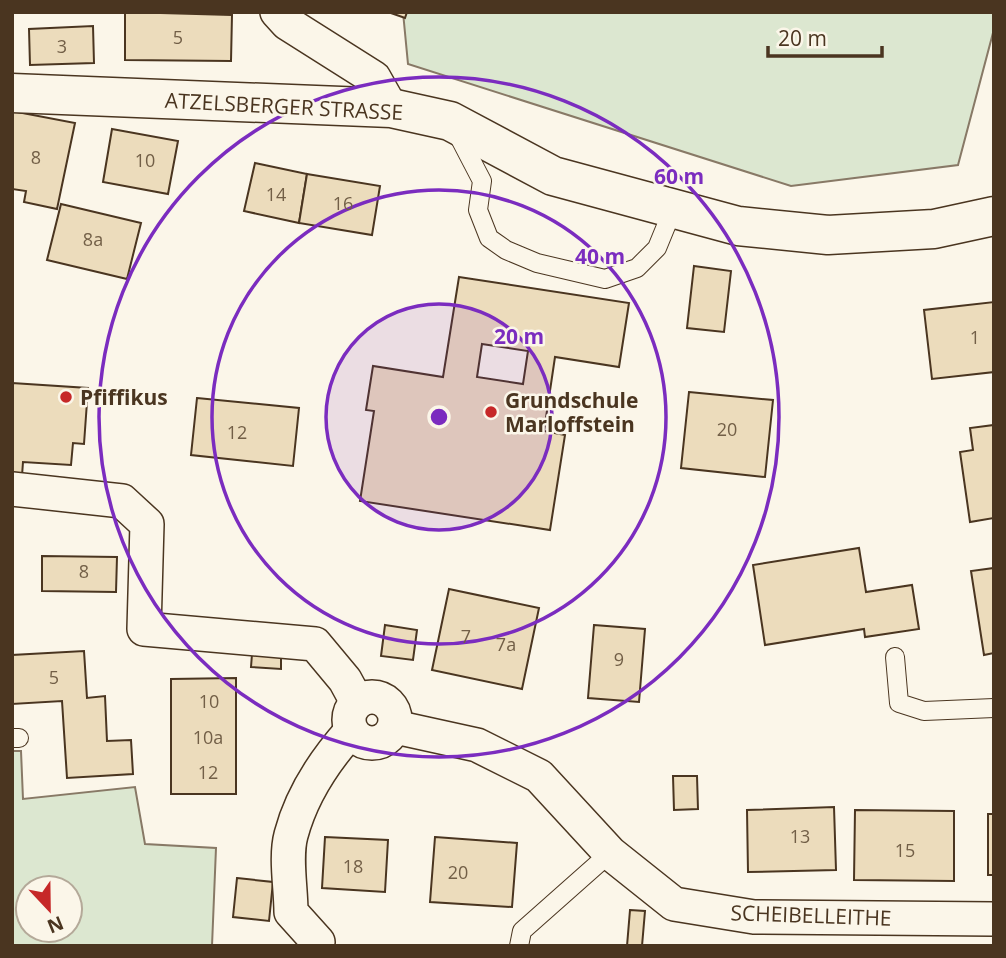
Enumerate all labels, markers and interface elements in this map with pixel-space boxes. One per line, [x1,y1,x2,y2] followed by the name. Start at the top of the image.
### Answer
[768,14,882,58] scale bar
[778,24,827,52] text: 20 m
[173,25,183,49] house number: 5
[57,34,67,58] house number: 3
[164,86,404,126] street label: ATZELSBERGER STRASSE
[31,145,41,169] house number: 8
[135,148,155,172] house number: 10
[654,162,704,190] text: 60 m
[266,182,286,206] house number: 14
[333,191,353,215] house number: 16
[83,227,103,251] house number: 8a
[575,242,625,270] text: 40 m
[494,322,544,350] text: 20 m
[970,325,980,349] house number: 1
[80,383,168,411] place label: Pfiffikus
[505,386,638,438] place label: Grundschule Marloffstein
[58,389,74,405] marker: Pfiffikus
[483,404,499,420] marker: Grundschule Marloffstein
[427,405,451,429] centre of rings
[717,417,737,441] house number: 20
[227,420,247,444] house number: 12
[79,559,89,583] house number: 8
[461,624,471,648] house number: 7
[496,632,516,656] house number: 7a
[614,647,624,671] house number: 9
[49,665,59,689] house number: 5
[199,689,219,713] house number: 10
[193,725,223,749] house number: 10a
[198,760,218,784] house number: 12
[790,824,810,848] house number: 13
[895,838,915,862] house number: 15
[343,854,363,878] house number: 18
[448,860,468,884] house number: 20
[14,874,84,944] north arrow
[730,898,892,932] street label: SCHEIBELLEITHE
[43,910,67,940] text: N

